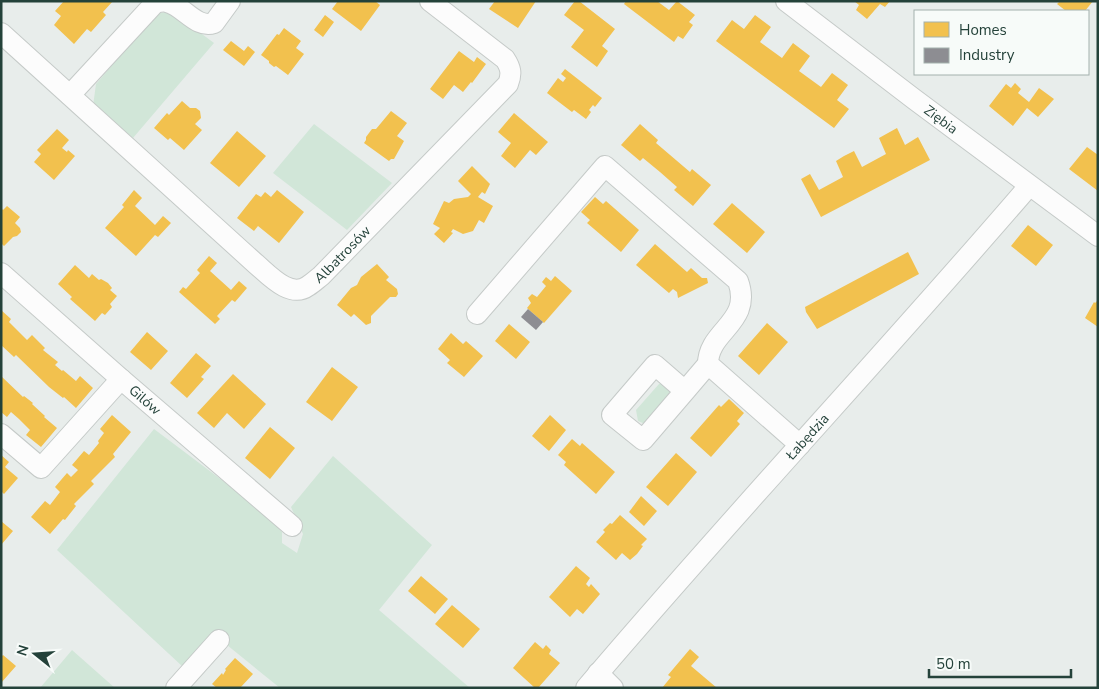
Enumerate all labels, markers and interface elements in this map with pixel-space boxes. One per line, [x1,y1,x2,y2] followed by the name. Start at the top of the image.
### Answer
[914,10,1089,75] legend
[959,20,1007,40] text: Homes
[959,45,1015,65] text: Industry
[920,100,962,138] street label: Ziębia
[310,221,375,287] street label: Albatrosów
[125,381,166,419] street label: Gilów
[781,409,833,464] street label: Łabędzia
[10,629,60,679] north arrow
[12,643,34,658] text: N
[929,646,1072,678] scale bar
[936,654,971,674] text: 50 m

